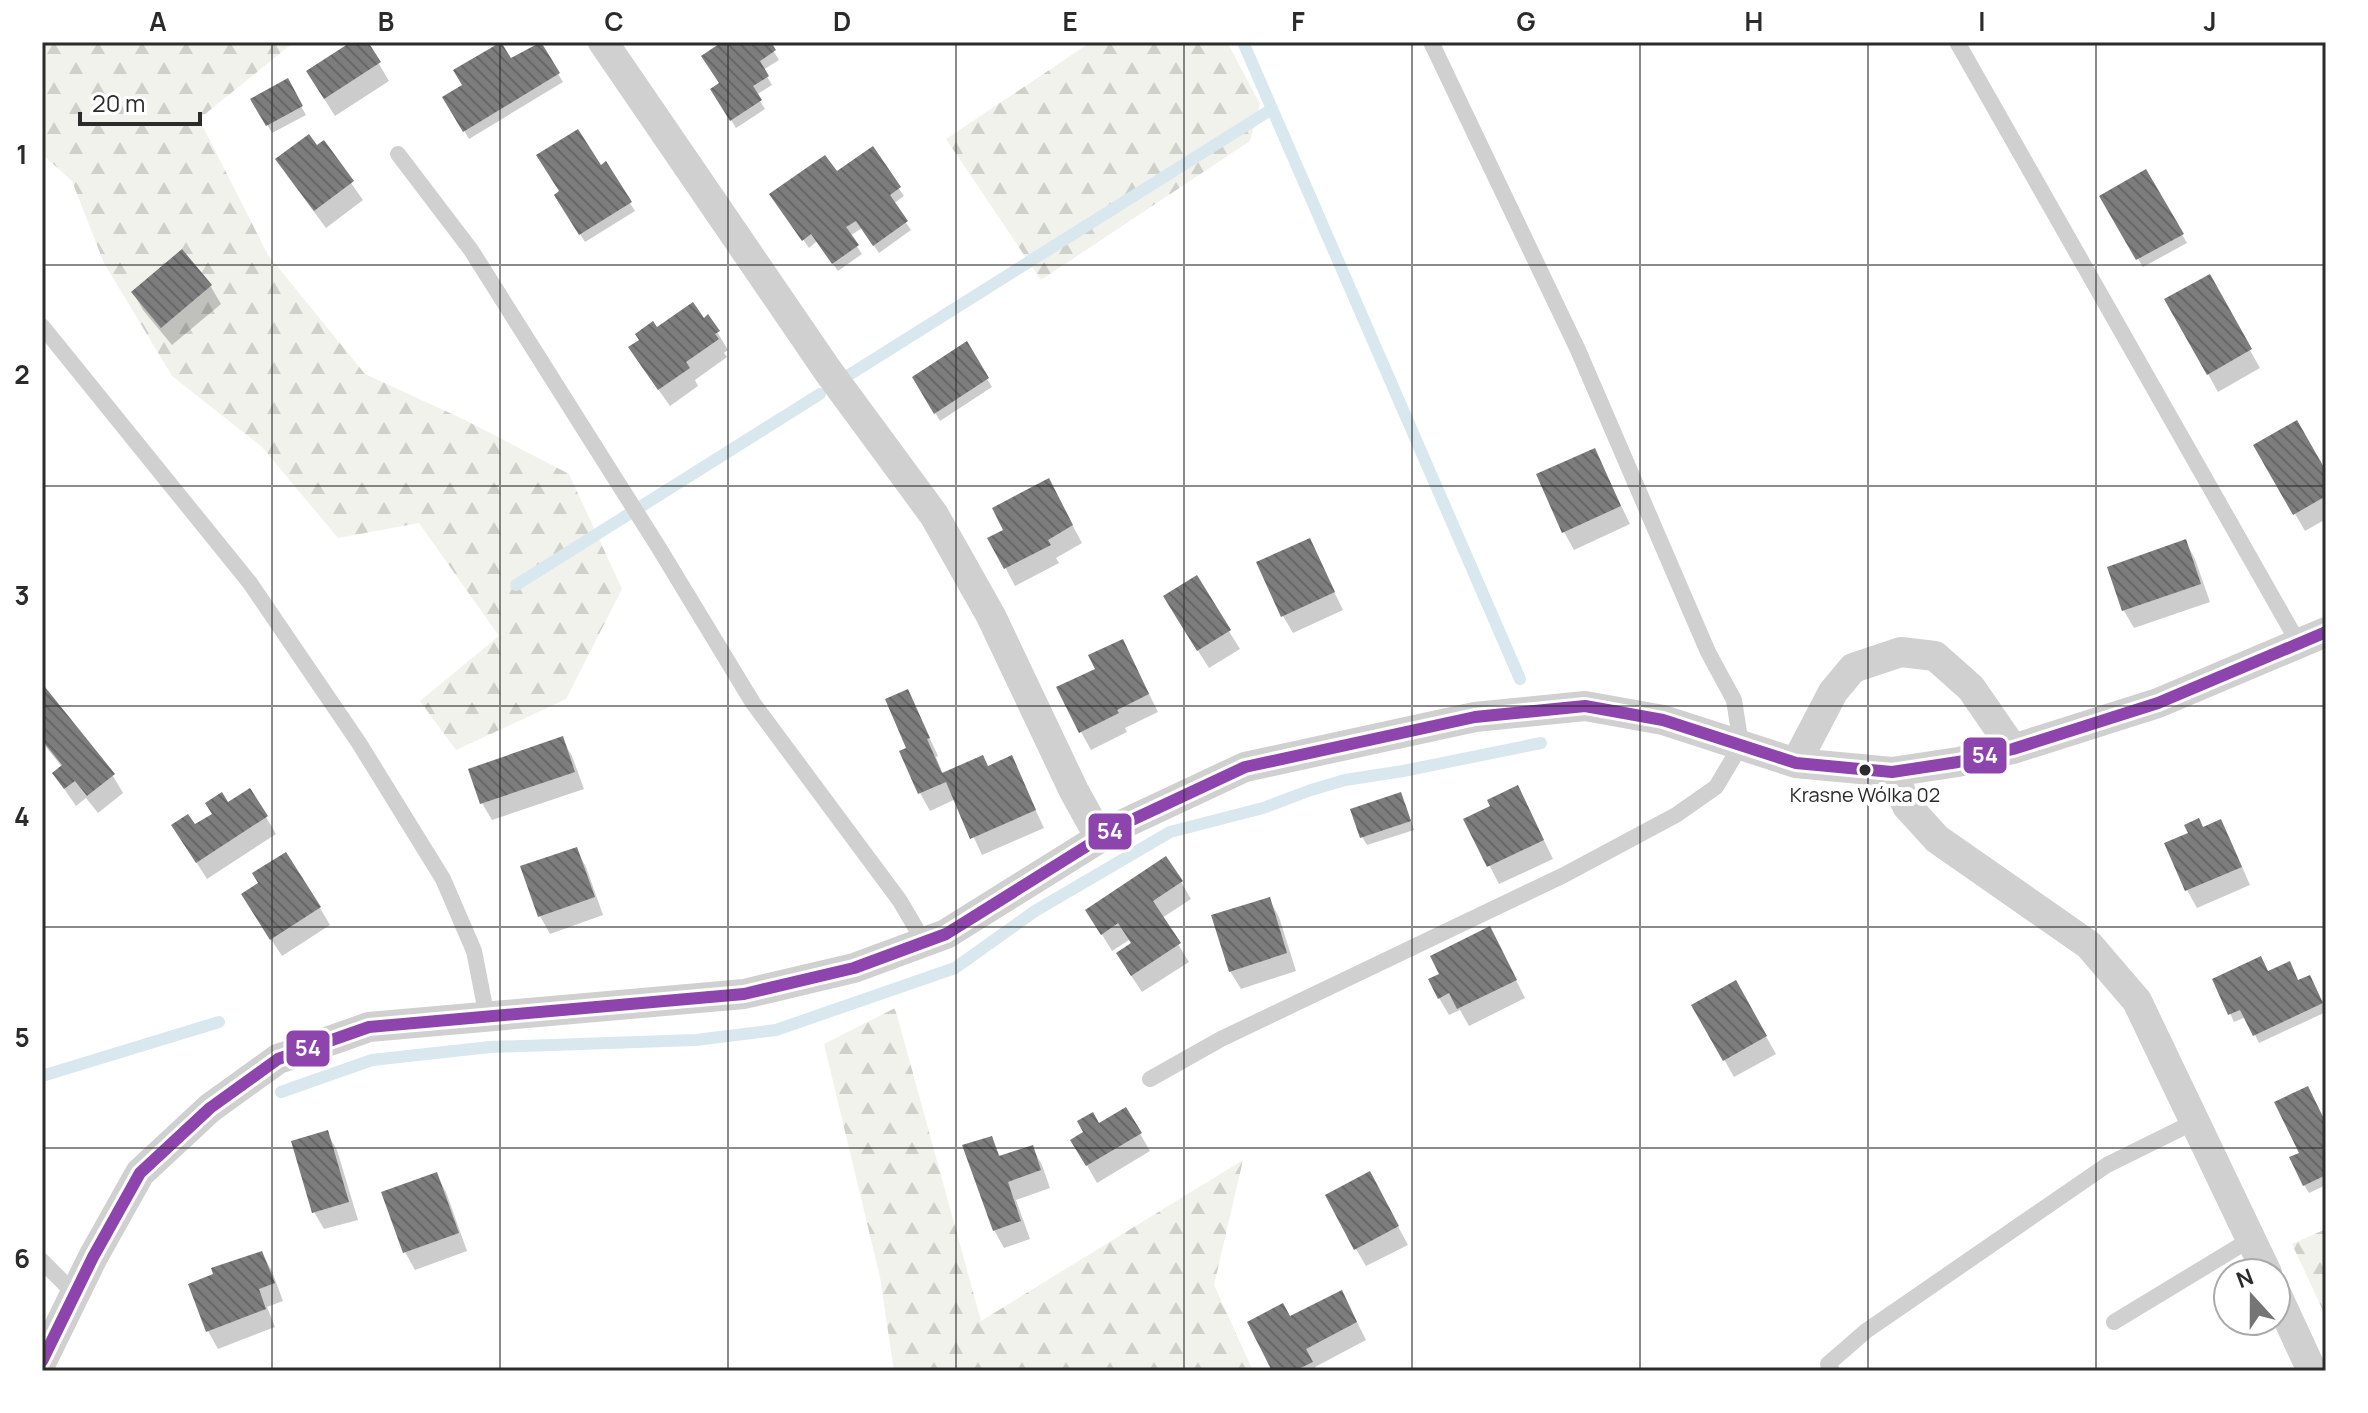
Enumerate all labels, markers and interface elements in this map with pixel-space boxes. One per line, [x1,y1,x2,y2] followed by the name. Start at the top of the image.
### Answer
[149,3,167,39] text: A
[378,3,394,39] text: B
[604,3,624,39] text: C
[833,3,851,39] text: D
[1062,3,1078,39] text: E
[1291,3,1305,39] text: F
[1516,3,1536,39] text: G
[1745,3,1763,39] text: H
[1978,3,1986,39] text: I
[2203,3,2217,39] text: J
[80,76,200,126] scale bar
[92,86,145,119] text: 20 m
[16,136,28,172] text: 1
[14,356,30,392] text: 2
[14,577,30,613] text: 3
[1962,736,2008,775] line badge: 54
[1972,740,1998,770] text: 54
[1857,762,1873,778] marker: Krasne Wólka 02
[1790,781,1940,808] place label: Krasne Wólka 02
[14,798,30,834] text: 4
[1087,812,1133,851] line badge: 54
[1097,816,1123,846] text: 54
[14,1019,30,1055] text: 5
[285,1029,331,1068] line badge: 54
[295,1033,321,1063] text: 54
[14,1240,30,1276] text: 6
[2212,1257,2292,1337] north arrow
[2232,1261,2258,1295] text: N

